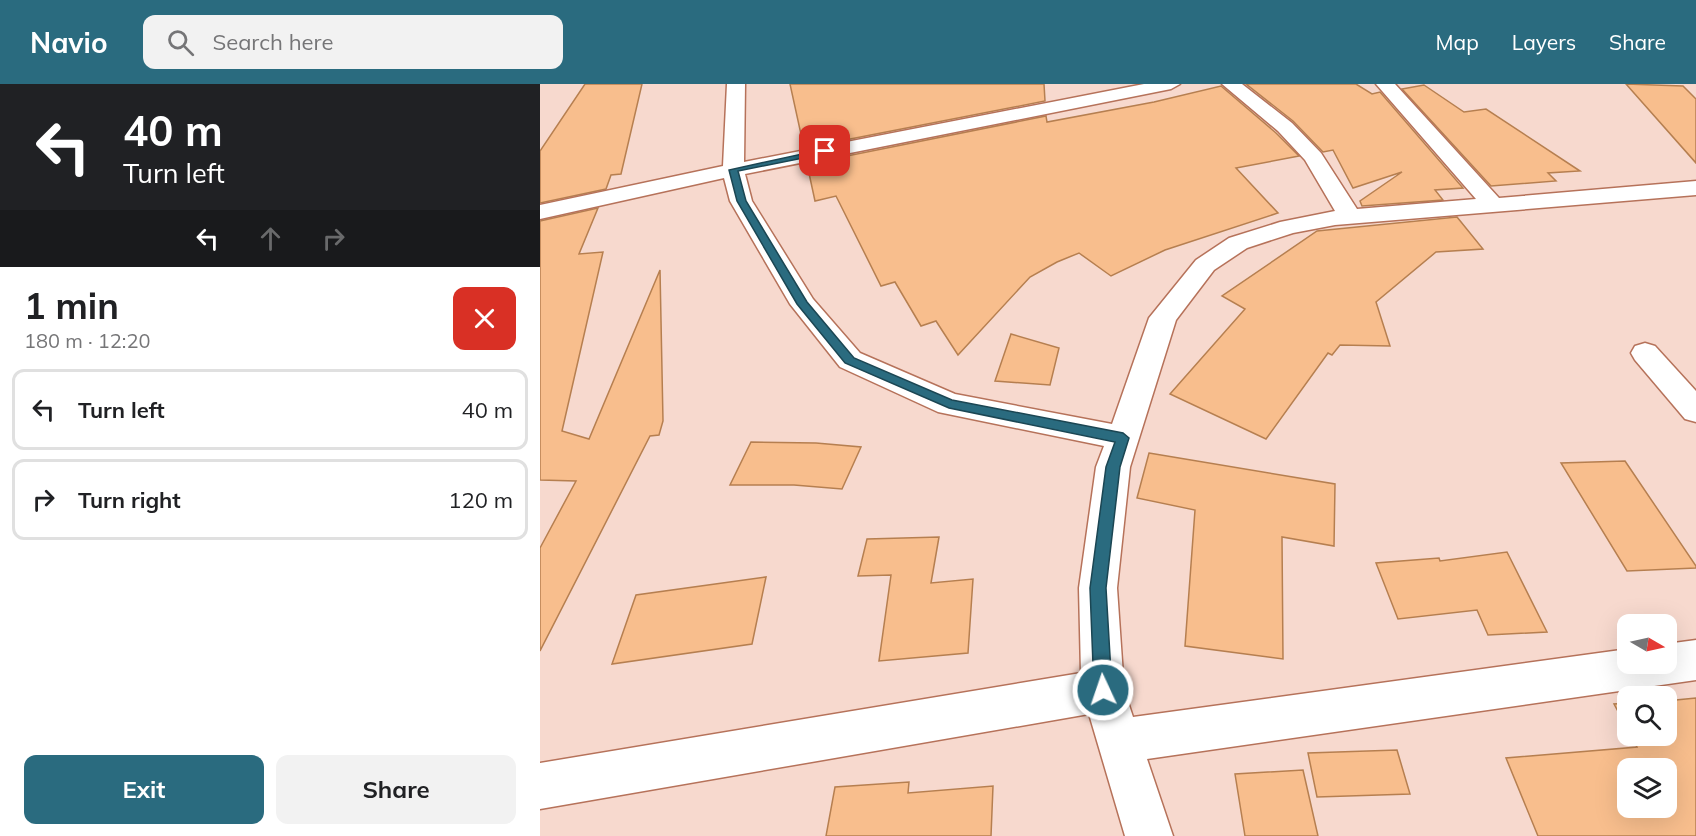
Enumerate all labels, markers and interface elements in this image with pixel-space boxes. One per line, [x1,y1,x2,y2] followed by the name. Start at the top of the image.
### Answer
[143,15,563,69] search box
[30,25,107,60] text: Navio
[164,26,197,59] icon: search
[212,28,333,56] text: Search here
[1436,29,1479,55] text: Map
[1512,29,1576,55] text: Layers
[1609,29,1666,55] text: Share
[123,104,223,157] text: 40 m
[24,108,102,186] icon: left
[799,125,850,176] pin
[808,134,841,167] icon: arrive
[123,156,225,190] text: Turn left
[191,222,224,255] icon: left
[254,222,287,255] icon: ahead
[317,222,350,255] icon: right
[24,283,119,328] text: 1 min
[453,287,516,350] button: close
[24,328,150,353] text: 180 m · 12:20
[27,393,60,426] icon: left
[78,396,165,424] text: Turn left
[462,396,513,424] text: 40 m
[27,483,60,516] icon: right
[78,486,181,514] text: Turn right
[448,486,513,514] text: 120 m
[1617,614,1677,674] north arrow
[1617,614,1677,818] map controls
[1071,658,1135,722] position arrow
[1617,686,1677,746] button: search
[24,755,264,824] button: Exit
[276,755,516,824] button: Share
[1617,758,1677,818] button: layers

